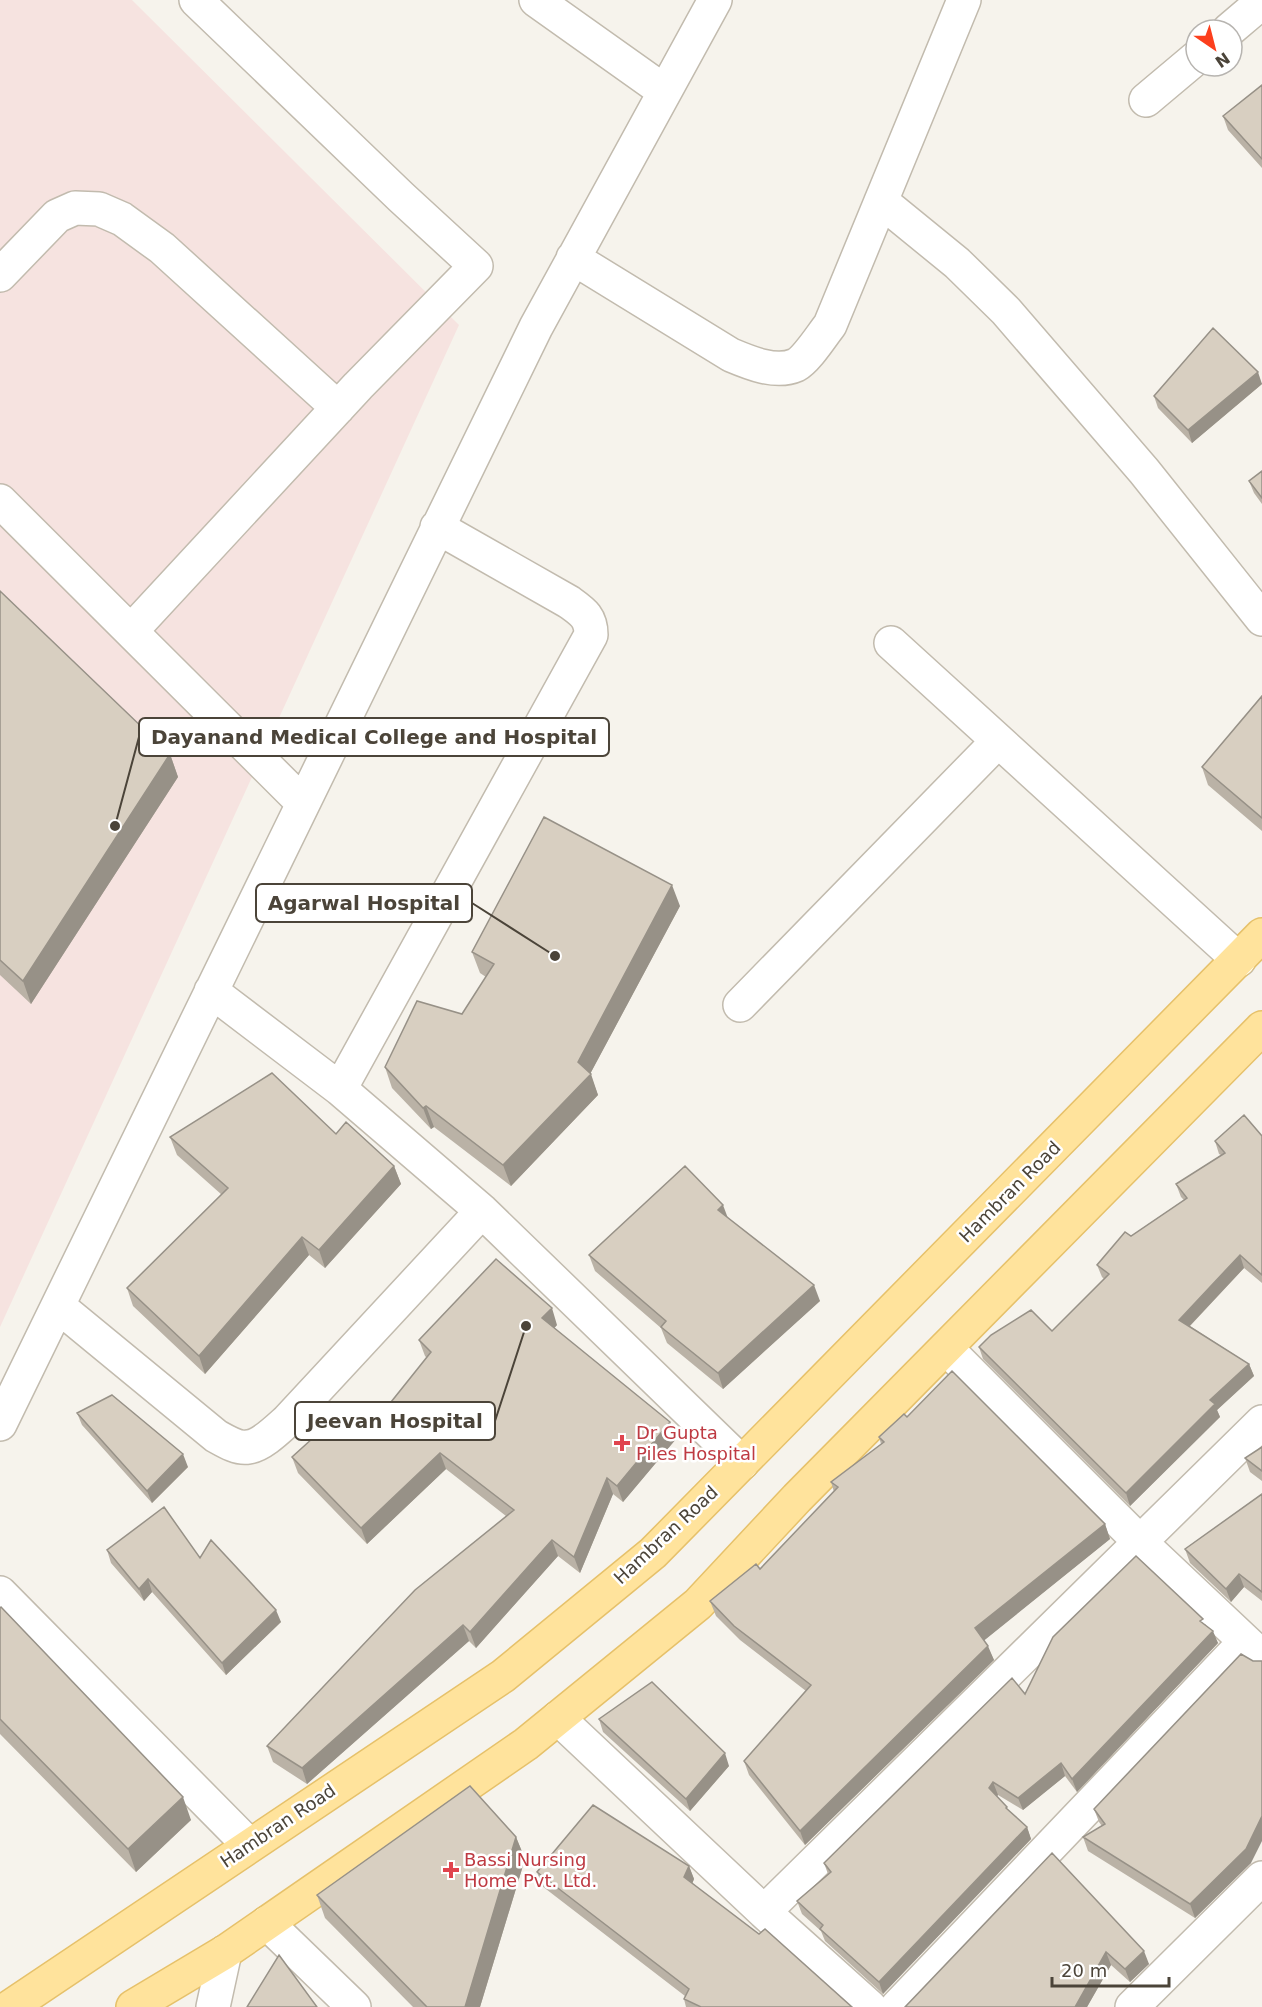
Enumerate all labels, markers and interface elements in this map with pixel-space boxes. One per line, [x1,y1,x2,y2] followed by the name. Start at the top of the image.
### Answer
[1184,18,1244,78] north arrow
[1211,48,1233,71] text: N
[139,718,609,756] callout: Dayanand Medical College and Hospital
[151,725,597,749] text: Dayanand Medical College and Hospital
[256,884,472,922] callout: Agarwal Hospital
[268,891,460,915] text: Agarwal Hospital
[955,1137,1065,1247] street label: Hambran Road
[295,1402,495,1440] callout: Jeevan Hospital
[305,1409,483,1433] text: Jeevan Hospital
[636,1422,756,1464] place label: Dr Gupta Piles Hospital
[613,1434,631,1452] marker: Dr Gupta Piles Hospital
[609,1481,722,1588] street label: Hambran Road
[216,1779,339,1872] street label: Hambran Road
[464,1849,597,1891] place label: Bassi Nursing Home Pvt. Ltd.
[442,1861,460,1879] marker: Bassi Nursing Home Pvt. Ltd.
[1052,1950,1169,1988] scale bar
[1061,1960,1107,1981] text: 20 m

